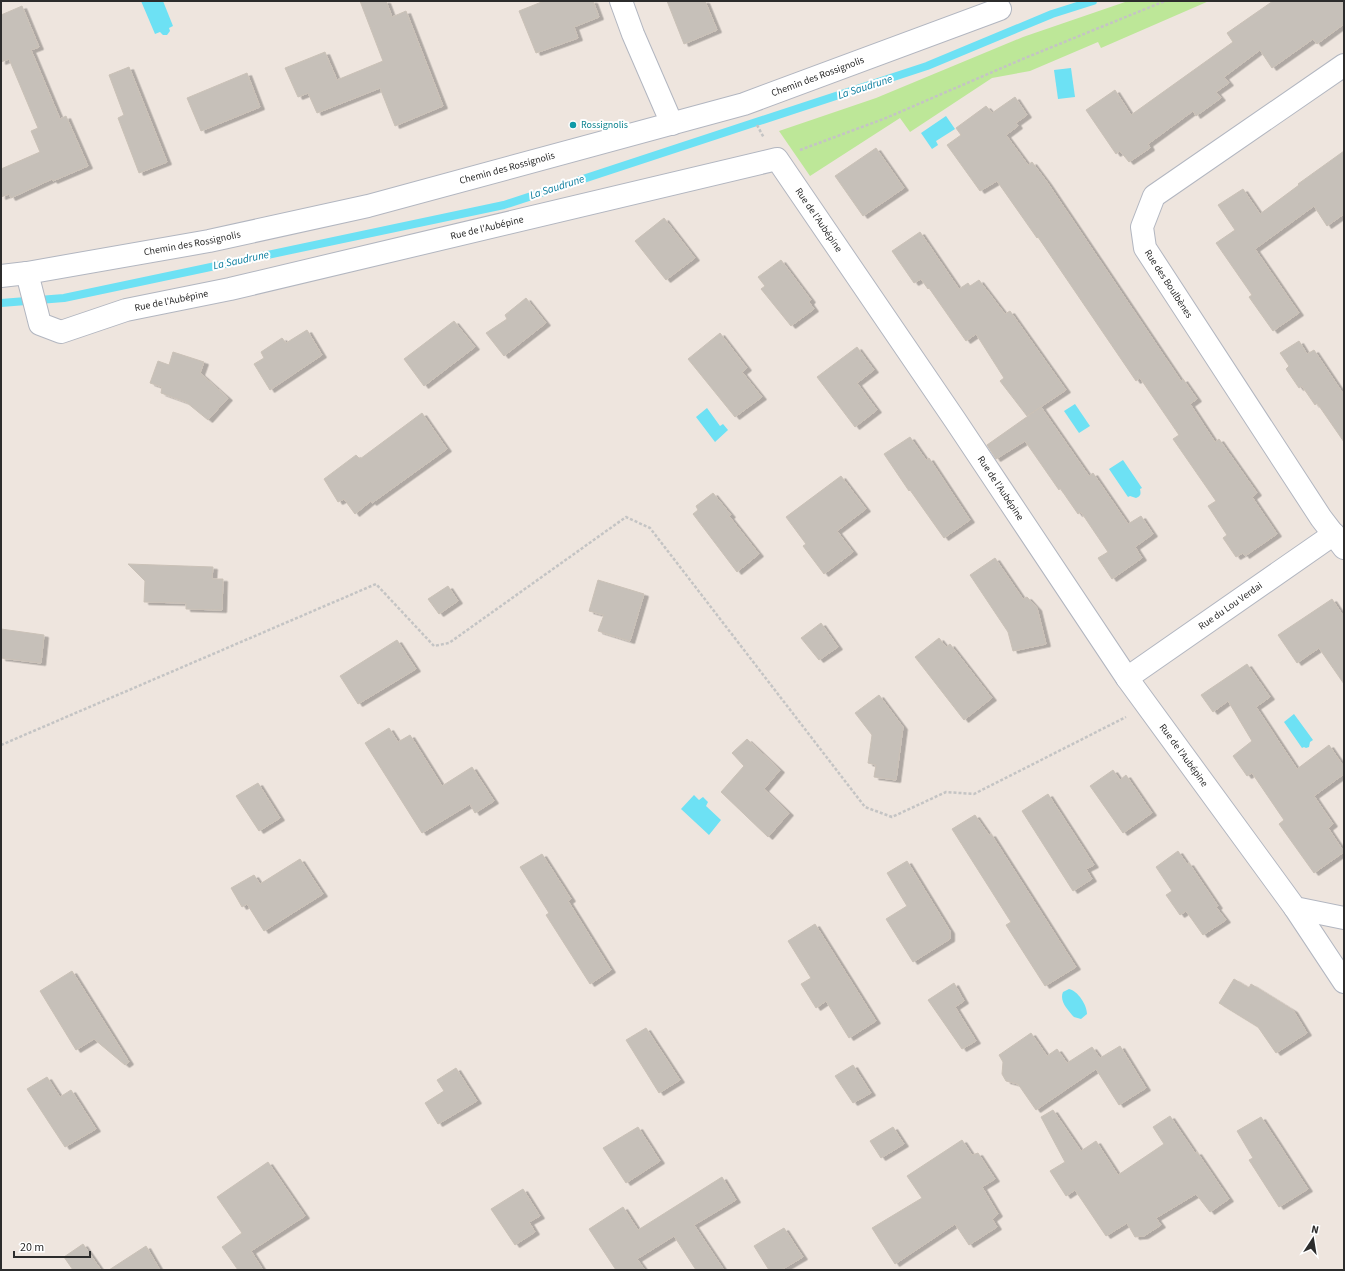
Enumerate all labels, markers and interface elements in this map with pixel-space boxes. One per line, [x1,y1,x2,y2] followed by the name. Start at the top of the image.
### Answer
[769,53,866,100] street label: Chemin des Rossignolis
[836,71,894,103] water label: La Saudrune
[581,118,628,132] place label: Rossignolis
[568,120,578,130] marker: Rossignolis
[458,149,556,188] street label: Chemin des Rossignolis
[528,171,586,203] water label: La Saudrune
[792,185,846,255] street label: Rue de l'Aubépine
[449,212,525,243] street label: Rue de l'Aubépine
[143,227,242,259] street label: Chemin des Rossignolis
[212,247,270,273] water label: La Saudrune
[1141,247,1196,321] street label: Rue des Boulbènes
[133,287,210,315] street label: Rue de l'Aubépine
[974,453,1027,523] street label: Rue de l'Aubépine
[1196,579,1265,633] street label: Rue du Lou Verdai
[1156,721,1211,790] street label: Rue de l'Aubépine
[1293,1219,1333,1259] north arrow
[1310,1222,1320,1238] text: N
[14,1233,90,1259] scale bar
[20,1239,44,1256] text: 20 m

